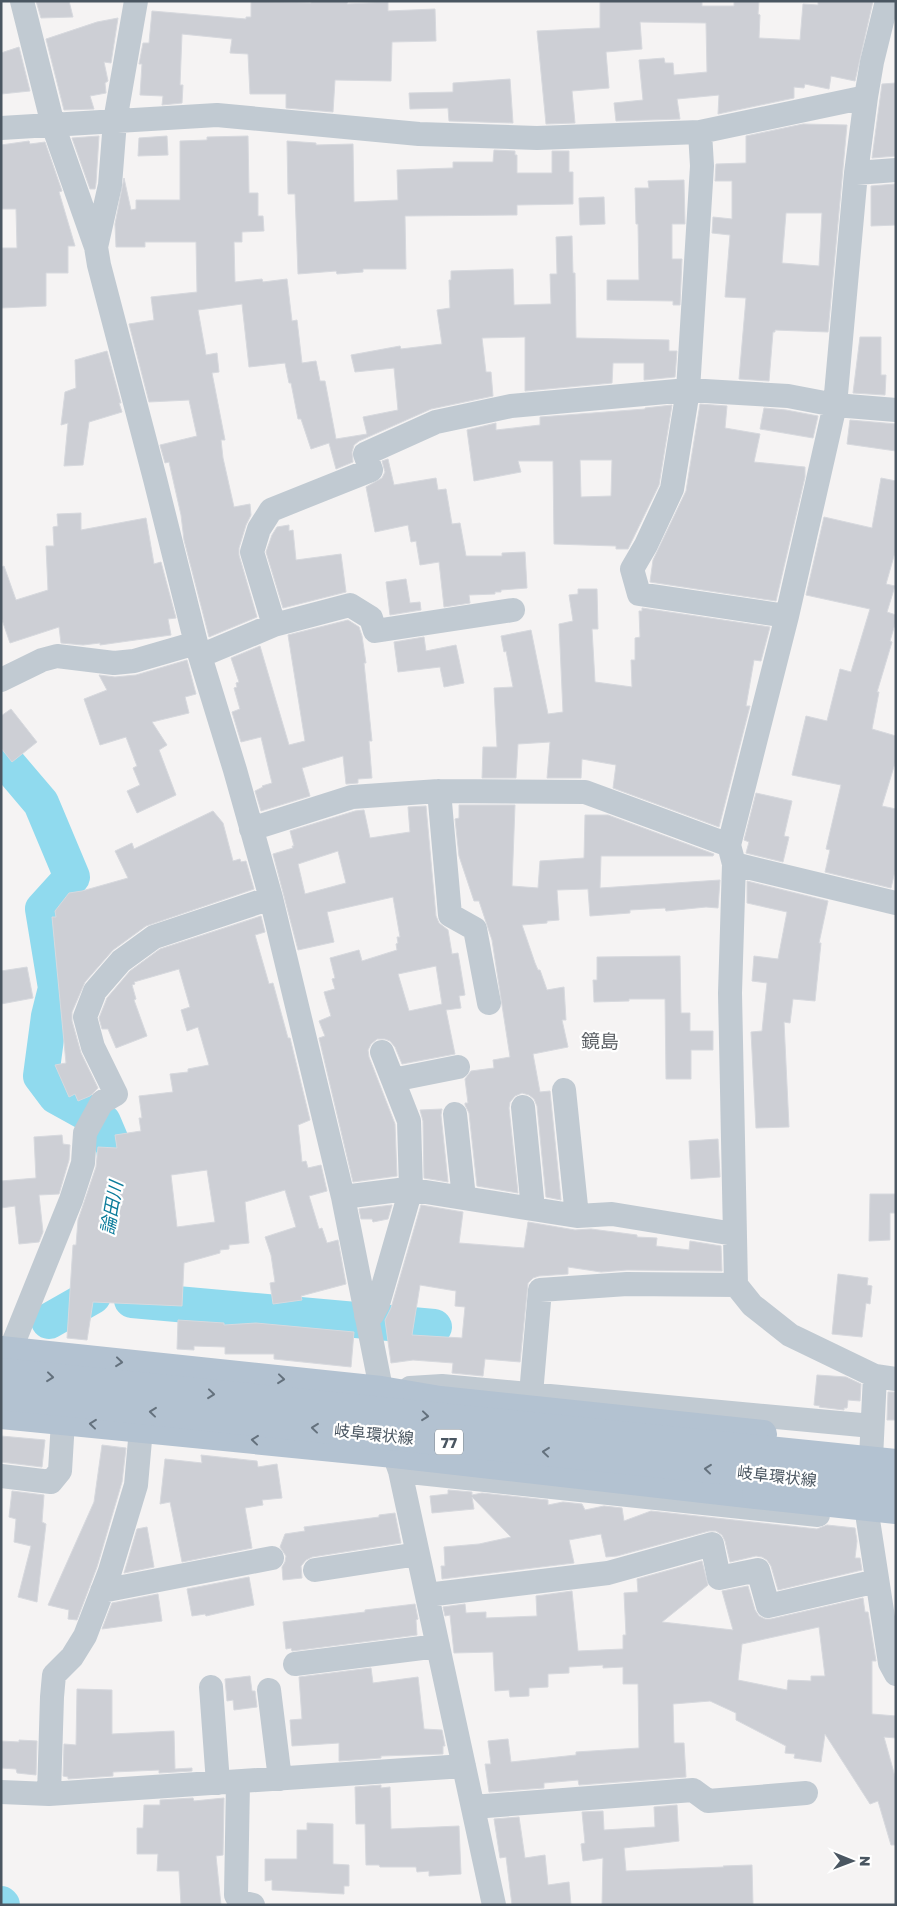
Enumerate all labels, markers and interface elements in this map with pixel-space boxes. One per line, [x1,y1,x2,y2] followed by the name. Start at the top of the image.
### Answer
[581,1029,619,1052] district label: 鏡島
[95,1178,127,1236] water label: 論田川
[116,1356,124,1367] one-way arrow
[46,1371,54,1382] one-way arrow
[277,1373,285,1384] one-way arrow
[208,1388,216,1399] one-way arrow
[149,1407,157,1418] one-way arrow
[422,1410,430,1421] one-way arrow
[89,1419,97,1430] one-way arrow
[333,1420,415,1448] street label: 岐阜環状線
[311,1423,319,1434] one-way arrow
[435,1430,463,1454] road number: 77
[251,1435,259,1446] one-way arrow
[542,1447,550,1458] one-way arrow
[736,1462,818,1490] street label: 岐阜環状線
[704,1464,712,1475] one-way arrow
[827,1836,877,1886] north arrow
[857,1856,874,1867] text: N

